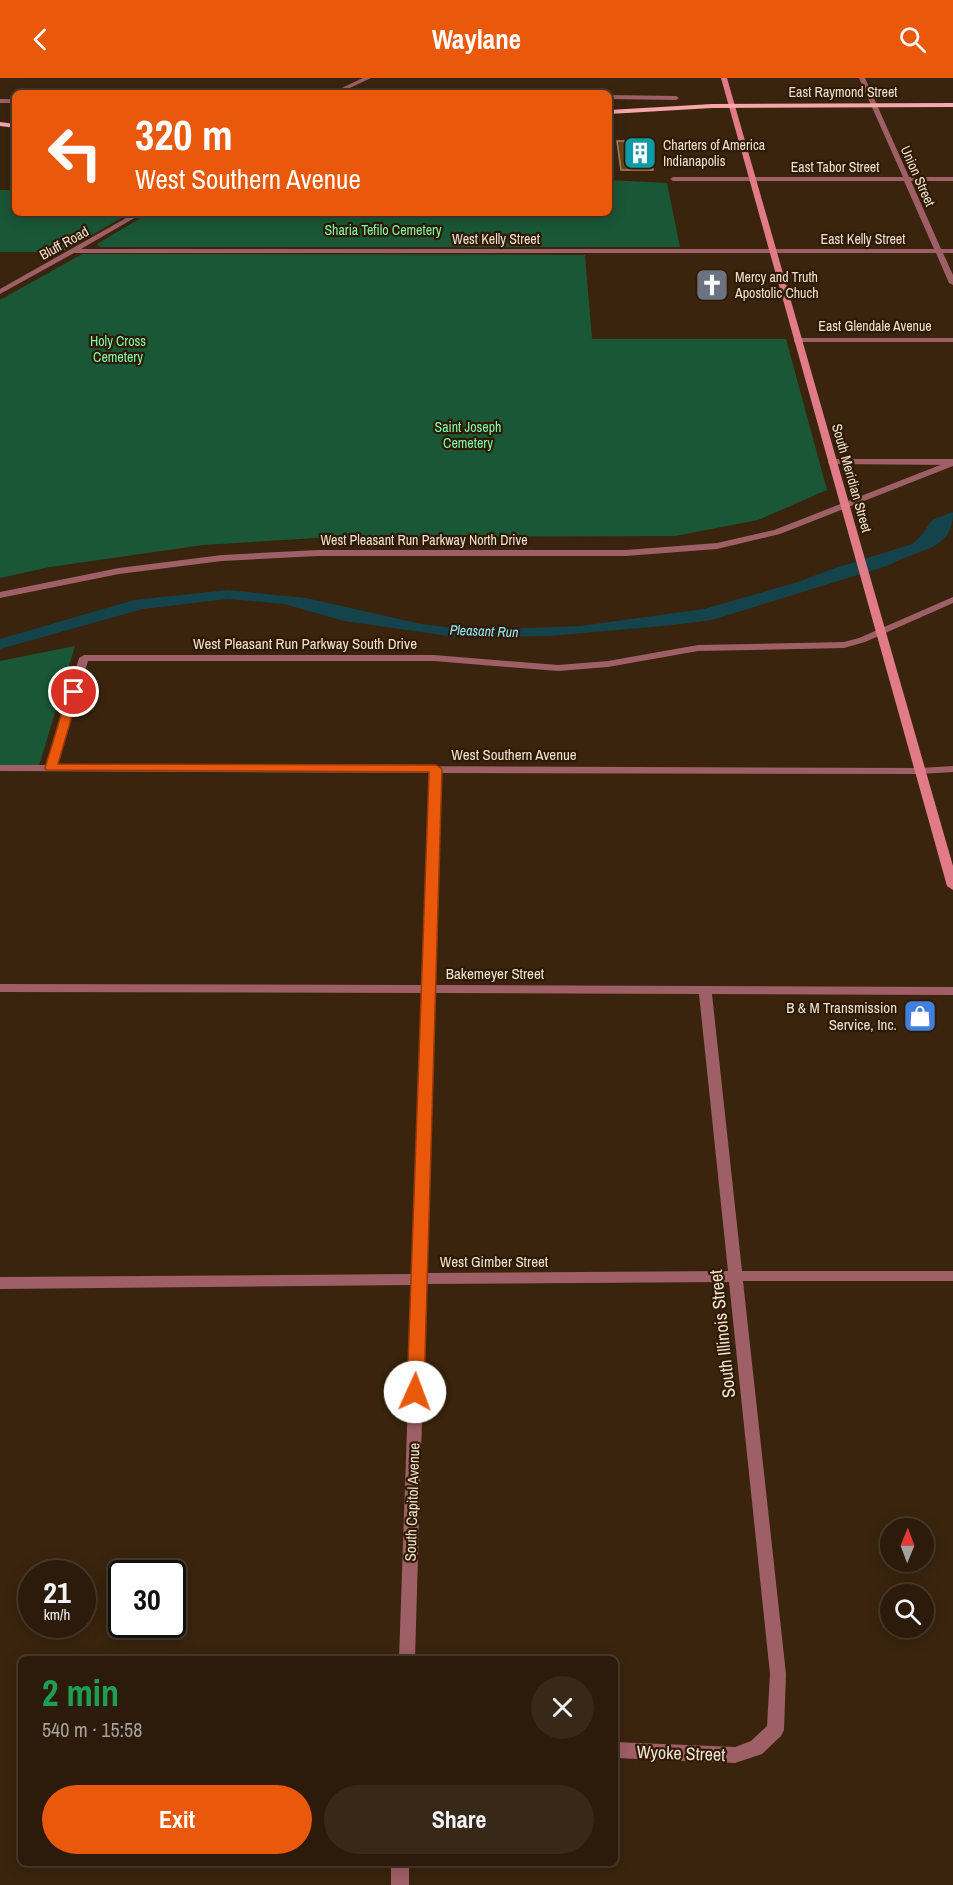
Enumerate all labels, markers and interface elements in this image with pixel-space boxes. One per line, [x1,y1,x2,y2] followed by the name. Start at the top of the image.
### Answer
[432,21,521,57] text: Waylane
[24,23,57,56] icon: back
[896,23,929,56] icon: search
[788,83,898,101] street label: East Raymond Street
[135,107,233,163] text: 320 m
[36,114,114,192] icon: left
[622,135,658,171] building icon: Charters of America Indianapolis
[663,136,766,170] place label: Charters of America Indianapolis
[897,143,939,209] street label: Union Street
[791,158,879,176] street label: East Tabor Street
[135,161,361,197] text: West Southern Avenue
[324,221,442,239] park label: Sharia Tefilo Cemetery
[36,222,92,264] street label: Bluff Road
[452,230,540,248] street label: West Kelly Street
[821,230,905,248] street label: East Kelly Street
[694,267,730,303] church icon: Mercy and Truth Apostolic Chuch
[734,268,819,302] place label: Mercy and Truth Apostolic Chuch
[818,317,932,335] street label: East Glendale Avenue
[90,332,146,366] park label: Holy Cross Cemetery
[434,418,502,452] park label: Saint Joseph Cemetery
[828,422,876,534] street label: South Meridian Street
[320,531,528,549] street label: West Pleasant Run Parkway North Drive
[449,621,519,641] water label: Pleasant Run
[193,633,417,654] street label: West Pleasant Run Parkway South Drive
[48,666,99,717] pin
[57,675,90,708] icon: arrive
[451,744,577,765] street label: West Southern Avenue
[446,963,545,984] street label: Bakemeyer Street
[786,997,897,1035] place label: B & M Transmission Service, Inc.
[902,998,938,1034] shop icon: B & M Transmission Service, Inc.
[440,1251,549,1272] street label: West Gimber Street
[703,1269,741,1399] street label: South Illinois Street
[383,1360,447,1424] position arrow
[399,1442,425,1562] street label: South Capitol Avenue
[880,1518,934,1572] north arrow
[880,1518,934,1638] map controls
[108,1560,186,1638] speed limit sign: 30
[43,1572,71,1612] text: 21
[880,1584,934,1638] button: search
[44,1604,70,1625] text: km/h
[42,1669,119,1717] text: 2 min
[531,1676,594,1739] button: close
[42,1716,142,1743] text: 540 m · 15:58
[636,1739,726,1767] street label: Wyoke Street
[42,1785,312,1854] button: Exit
[324,1785,594,1854] button: Share

